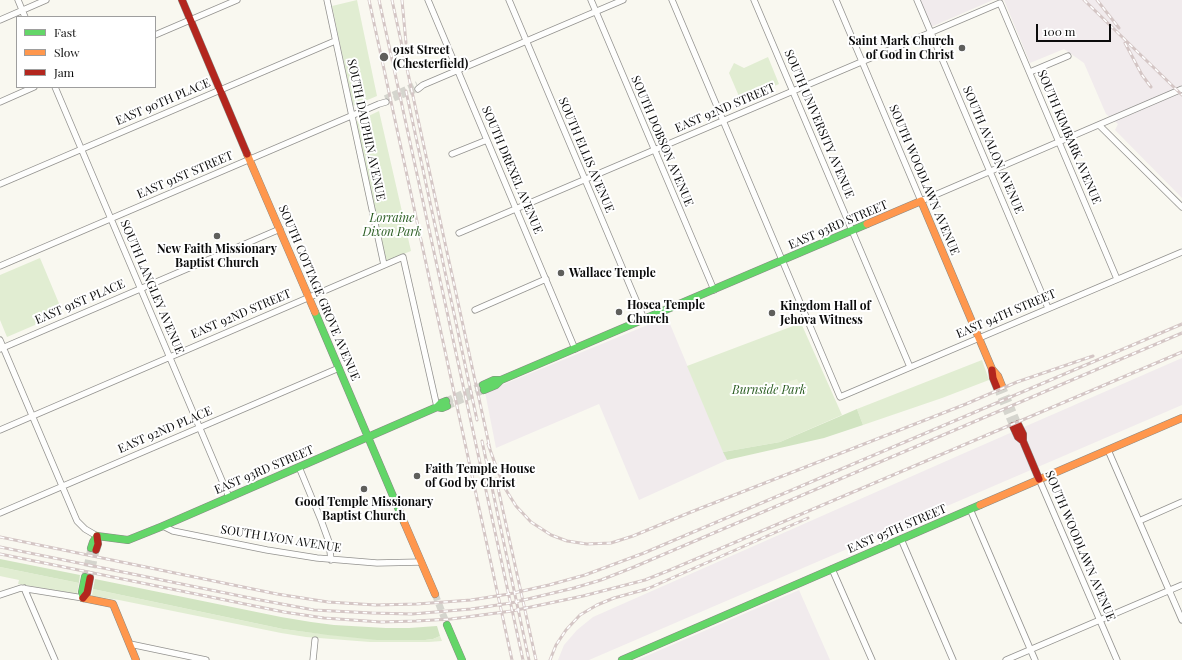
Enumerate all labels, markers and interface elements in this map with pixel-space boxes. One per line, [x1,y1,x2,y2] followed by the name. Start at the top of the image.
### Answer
[16,16,156,88] legend
[1038,16,1113,42] scale bar
[1043,23,1075,39] text: 100 m
[54,24,76,40] text: Fast
[849,34,954,62] place label: Saint Mark Church of God in Christ
[393,43,468,71] place label: 91st Street (Chesterfield)
[957,43,967,53] marker: Saint Mark Church of God in Christ
[54,44,80,60] text: Slow
[781,47,857,201] street label: SOUTH UNIVERSITY AVENUE
[378,51,390,63] marker: 91st Street (Chesterfield)
[344,58,388,202] street label: SOUTH DAUPHIN AVENUE
[54,64,74,80] text: Jam
[1034,68,1104,206] street label: SOUTH KIMBARK AVENUE
[628,74,696,208] street label: SOUTH DOBSON AVENUE
[113,76,213,128] street label: EAST 90TH PLACE
[673,80,777,136] street label: EAST 92ND STREET
[960,84,1026,216] street label: SOUTH AVALON AVENUE
[555,95,617,215] street label: SOUTH ELLIS AVENUE
[886,103,962,257] street label: SOUTH WOODLAWN AVENUE
[479,104,545,236] street label: SOUTH DREXEL AVENUE
[135,148,235,202] street label: EAST 91ST STREET
[786,198,890,252] street label: EAST 93RD STREET
[275,203,363,383] street label: SOUTH COTTAGE GROVE AVENUE
[362,211,422,239] park label: Lorraine Dixon Park
[117,218,187,356] street label: SOUTH LANGLEY AVENUE
[212,231,222,241] marker: New Faith Missionary Baptist Church
[157,242,277,270] place label: New Faith Missionary Baptist Church
[569,266,656,280] place label: Wallace Temple
[556,268,566,278] marker: Wallace Temple
[33,277,127,327] street label: EAST 91ST PLACE
[189,286,293,342] street label: EAST 92ND STREET
[954,286,1058,342] street label: EAST 94TH STREET
[627,298,705,326] place label: Hosea Temple Church
[780,299,871,327] place label: Kingdom Hall of Jehova Witness
[614,307,624,317] marker: Hosea Temple Church
[767,308,777,318] marker: Kingdom Hall of Jehova Witness
[732,383,806,397] park label: Burnside Park
[116,404,214,456] street label: EAST 92ND PLACE
[212,443,316,497] street label: EAST 93RD STREET
[425,462,535,490] place label: Faith Temple House of God by Christ
[1042,469,1118,623] street label: SOUTH WOODLAWN AVENUE
[412,471,422,481] marker: Faith Temple House of God by Christ
[359,484,369,494] marker: Good Temple Missionary Baptist Church
[295,495,433,523] place label: Good Temple Missionary Baptist Church
[845,502,949,556] street label: EAST 95TH STREET
[220,522,342,556] street label: SOUTH LYON AVENUE

